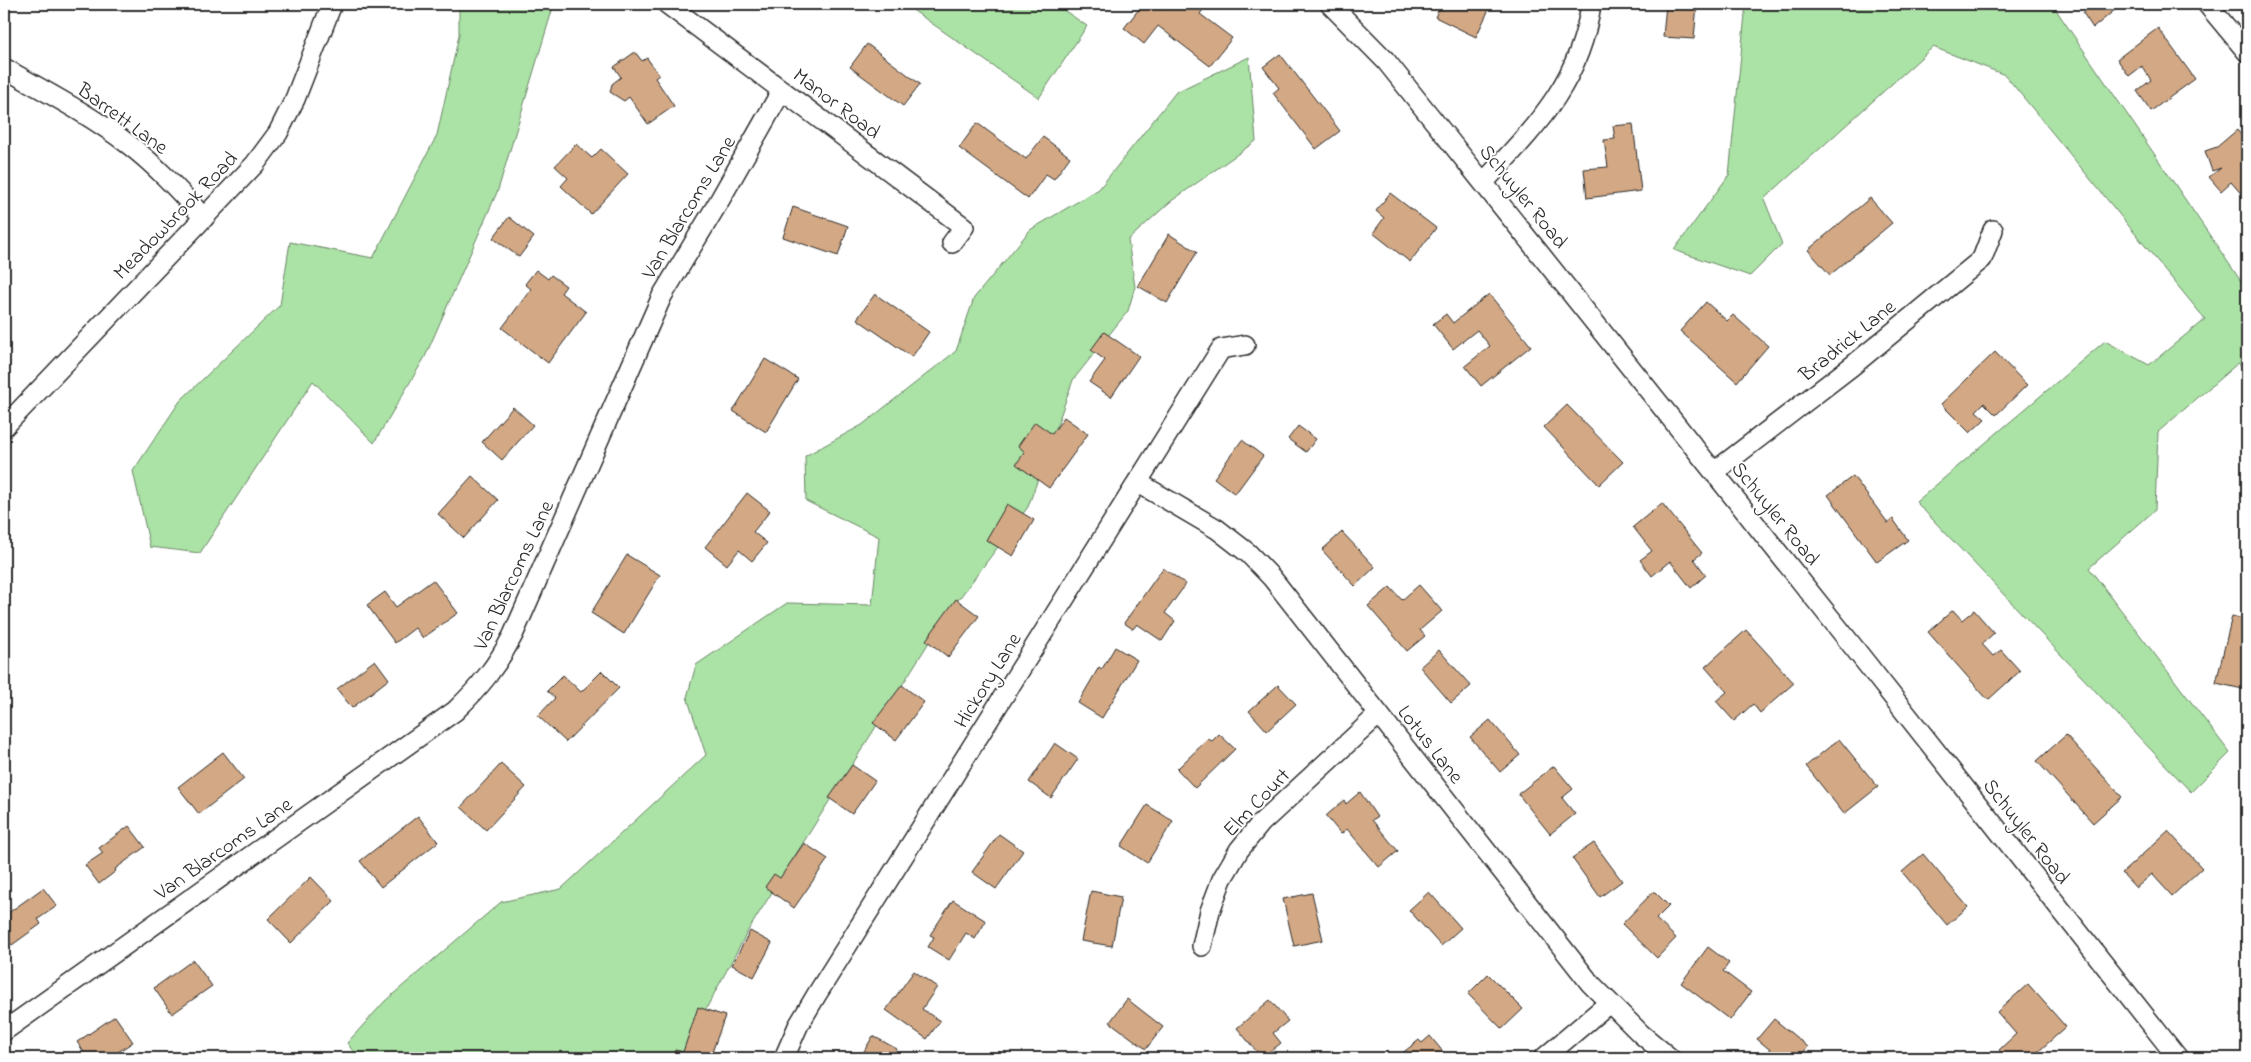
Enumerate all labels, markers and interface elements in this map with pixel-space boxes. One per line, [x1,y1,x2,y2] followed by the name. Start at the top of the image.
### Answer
[786,62,886,148] street label: Manor Road
[69,76,174,163] street label: Barrett Lane
[635,130,745,286] street label: Van Blarcoms Lane
[1469,139,1574,257] street label: Schuyler Road
[107,145,246,287] street label: Meadowbrook Road
[1793,293,1904,391] street label: Bradrick Lane
[1721,456,1826,574] street label: Schuyler Road
[466,495,563,657] street label: Van Blarcoms Lane
[947,627,1032,736] street label: Hickory Lane
[1389,700,1470,791] street label: Lotus Lane
[1217,762,1298,845] street label: Elm Court
[1973,773,2076,893] street label: Schuyler Road
[148,790,300,909] street label: Van Blarcoms Lane

